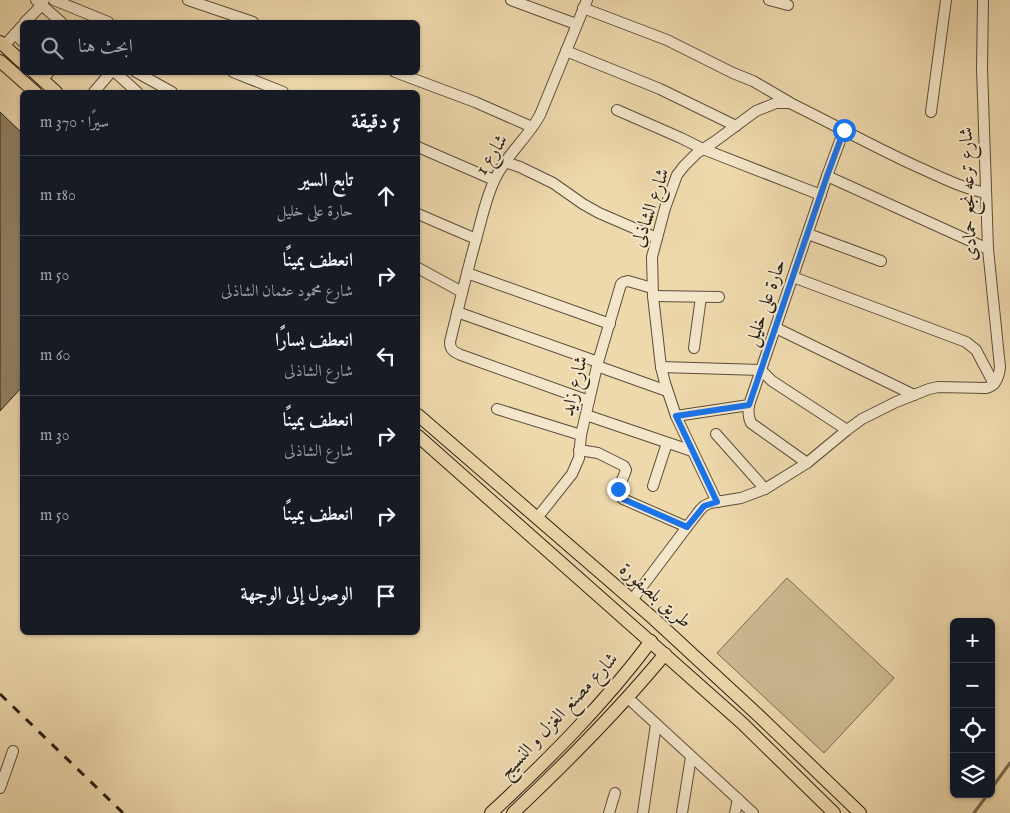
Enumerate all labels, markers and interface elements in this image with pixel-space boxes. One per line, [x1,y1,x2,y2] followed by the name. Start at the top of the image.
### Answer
[20,20,420,75] search box
[38,34,66,62] icon: search
[78,35,133,59] text: ابحث هنا
[351,109,400,136] text: 5 دقيقة
[40,113,109,133] text: سيرًا · 370 m
[833,119,856,142] route start
[955,126,987,262] street label: شارع ترعه نجع حمادى
[470,130,516,181] street label: شارع 1
[626,165,678,251] street label: شارع الشاذلى
[299,169,353,193] text: تابع السير
[372,182,400,210] icon: ahead
[40,186,76,206] text: 180 m
[276,202,353,222] text: حارة على خليل
[283,249,353,273] text: انعطف يمينًا
[740,256,793,350] street label: حارة على خليل
[372,262,400,290] icon: right
[40,266,69,286] text: 50 m
[221,282,353,302] text: شارع محمود عثمان الشاذلى
[275,329,353,353] text: انعطف يسارًا
[372,342,400,370] icon: left
[40,346,70,366] text: 60 m
[556,353,596,419] street label: شارع زايد
[284,362,353,382] text: شارع الشاذلى
[283,409,353,433] text: انعطف يمينًا
[372,422,400,450] icon: right
[40,426,70,446] text: 30 m
[284,442,353,462] text: شارع الشاذلى
[607,478,630,501] route end
[372,502,400,530] icon: right
[283,503,353,527] text: انعطف يمينًا
[40,506,69,526] text: 50 m
[614,558,696,634] street label: طريق بلصفورة
[372,582,400,610] icon: arrive
[241,583,353,607] text: الوصول إلى الوجهة
[950,618,995,798] map controls
[950,618,995,663] button: +
[494,648,627,787] street label: شارع مصنع الغزل و النسيج
[950,663,995,708] button: −
[950,708,995,753] button: locate
[950,753,995,798] button: layers

